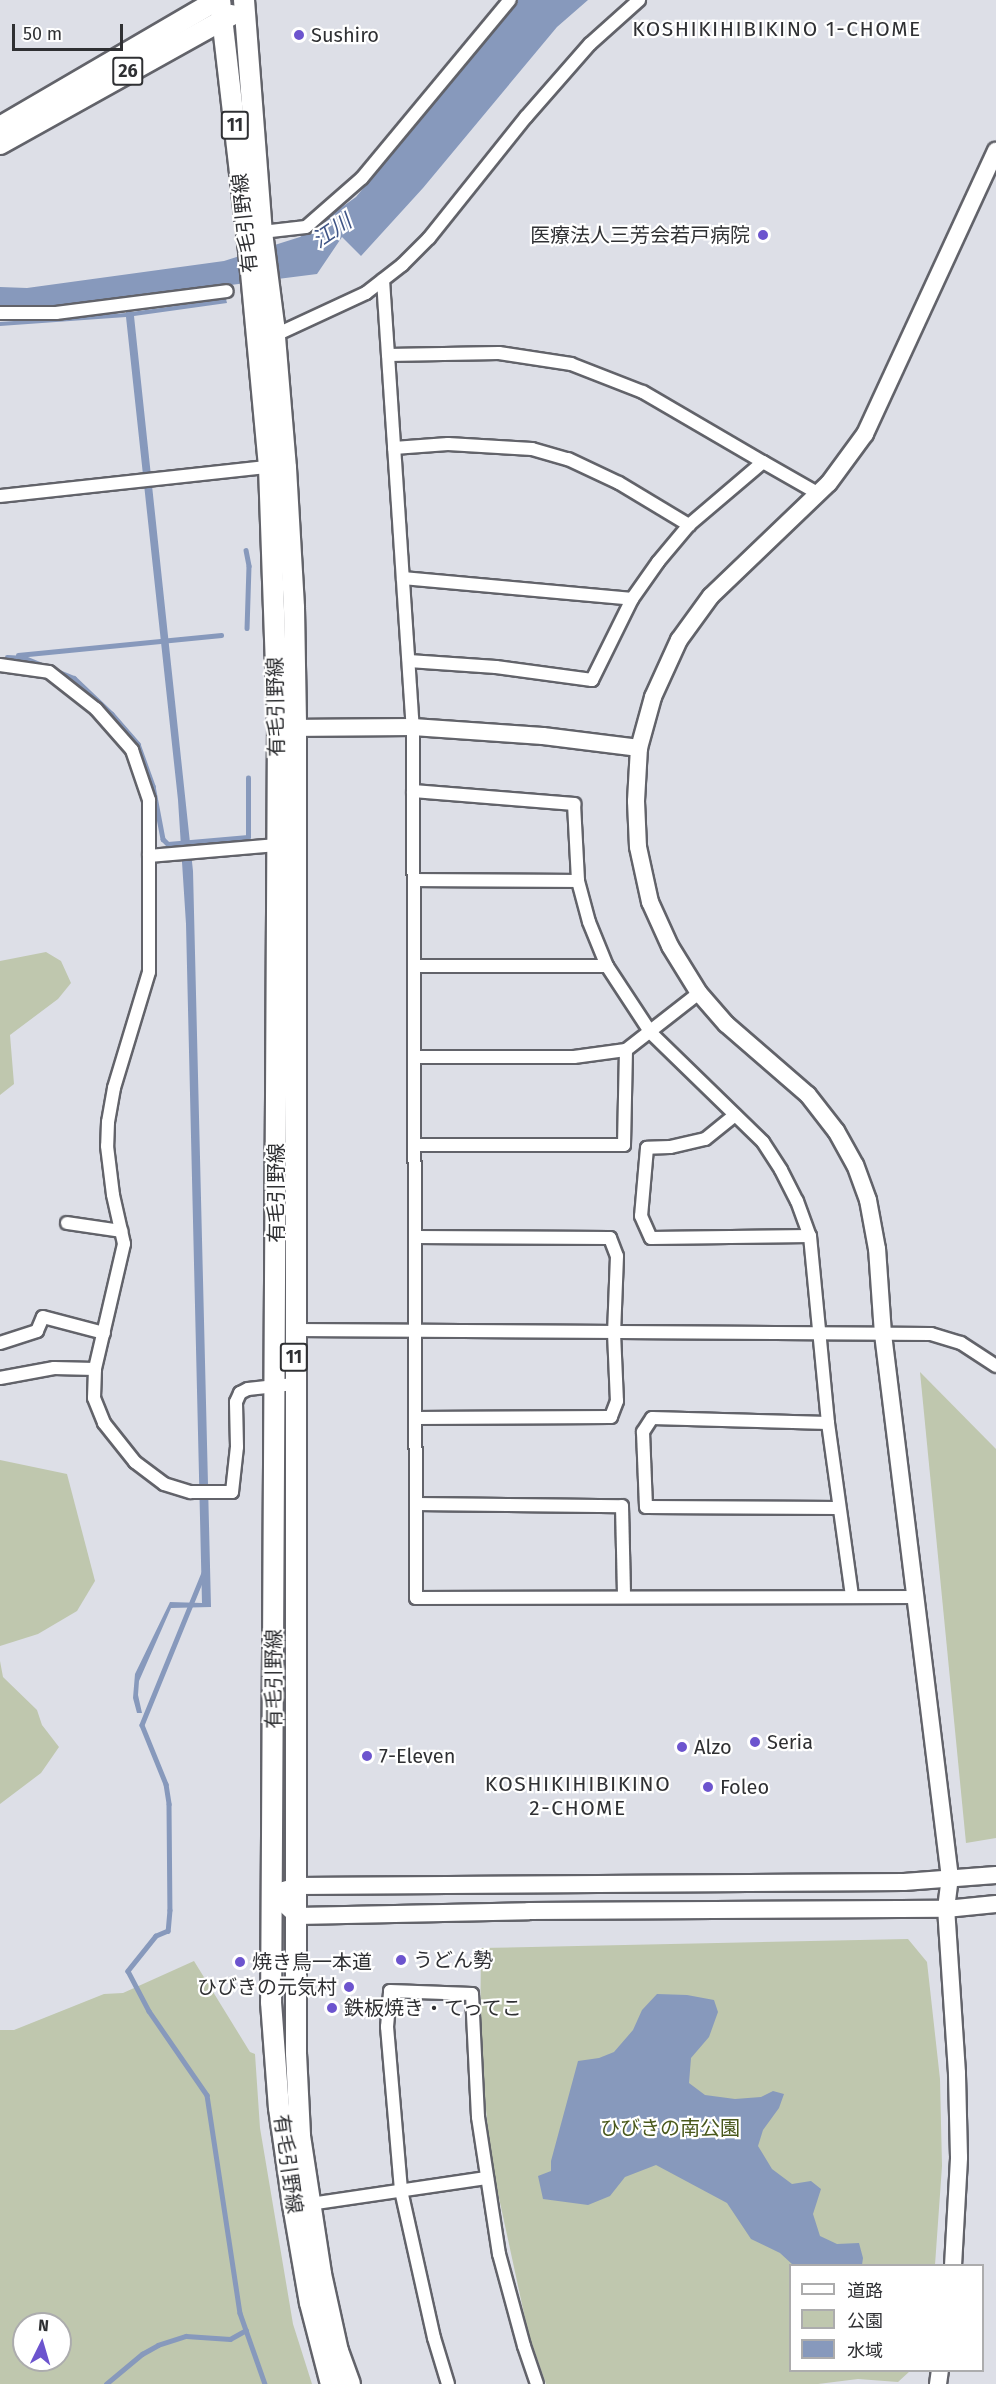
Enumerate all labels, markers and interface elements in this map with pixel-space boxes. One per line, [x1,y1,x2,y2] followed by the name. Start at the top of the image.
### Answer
[15,12,126,50] scale bar
[632,16,922,42] district label: KOSHIKIHIBIKINO 1-CHOME
[23,23,62,45] text: 50 m
[311,23,379,47] place label: Sushiro
[292,28,306,42] marker: Sushiro
[112,56,144,86] road number: 26
[220,110,250,140] road number: 11
[228,172,262,274] street label: 有毛引野線
[308,209,356,253] water label: 江川
[530,223,750,247] place label: 医療法人三芳会若戸病院
[754,226,772,244] marker: 医療法人三芳会若戸病院
[263,657,289,757] street label: 有毛引野線
[264,1143,288,1243] street label: 有毛引野線
[279,1342,309,1372] road number: 11
[262,1629,286,1729] street label: 有毛引野線
[767,1730,813,1754] place label: Seria
[694,1735,732,1759] place label: Alzo
[748,1735,762,1749] marker: Seria
[675,1740,689,1754] marker: Alzo
[379,1744,455,1768] place label: 7-Eleven
[360,1749,374,1763] marker: 7-Eleven
[485,1771,671,1821] district label: KOSHIKIHIBIKINO 2-CHOME
[720,1775,769,1799] place label: Foleo
[701,1780,715,1794] marker: Foleo
[413,1948,493,1972] place label: うどん勢
[252,1950,372,1974] place label: 焼き鳥一本道
[394,1953,408,1967] marker: うどん勢
[233,1955,247,1969] marker: 焼き鳥一本道
[197,1975,337,1999] place label: ひびきの元気村
[342,1980,356,1994] marker: ひびきの元気村
[344,1996,524,2020] place label: 鉄板焼き・てってこ
[325,2001,339,2015] marker: 鉄板焼き・てってこ
[269,2113,307,2215] street label: 有毛引野線
[600,2116,740,2140] park label: ひびきの南公園
[789,2264,984,2372] legend
[847,2280,883,2302] text: 道路
[847,2310,883,2332] text: 公園
[12,2312,72,2372] north arrow
[37,2316,50,2335] text: N
[847,2340,883,2362] text: 水域

